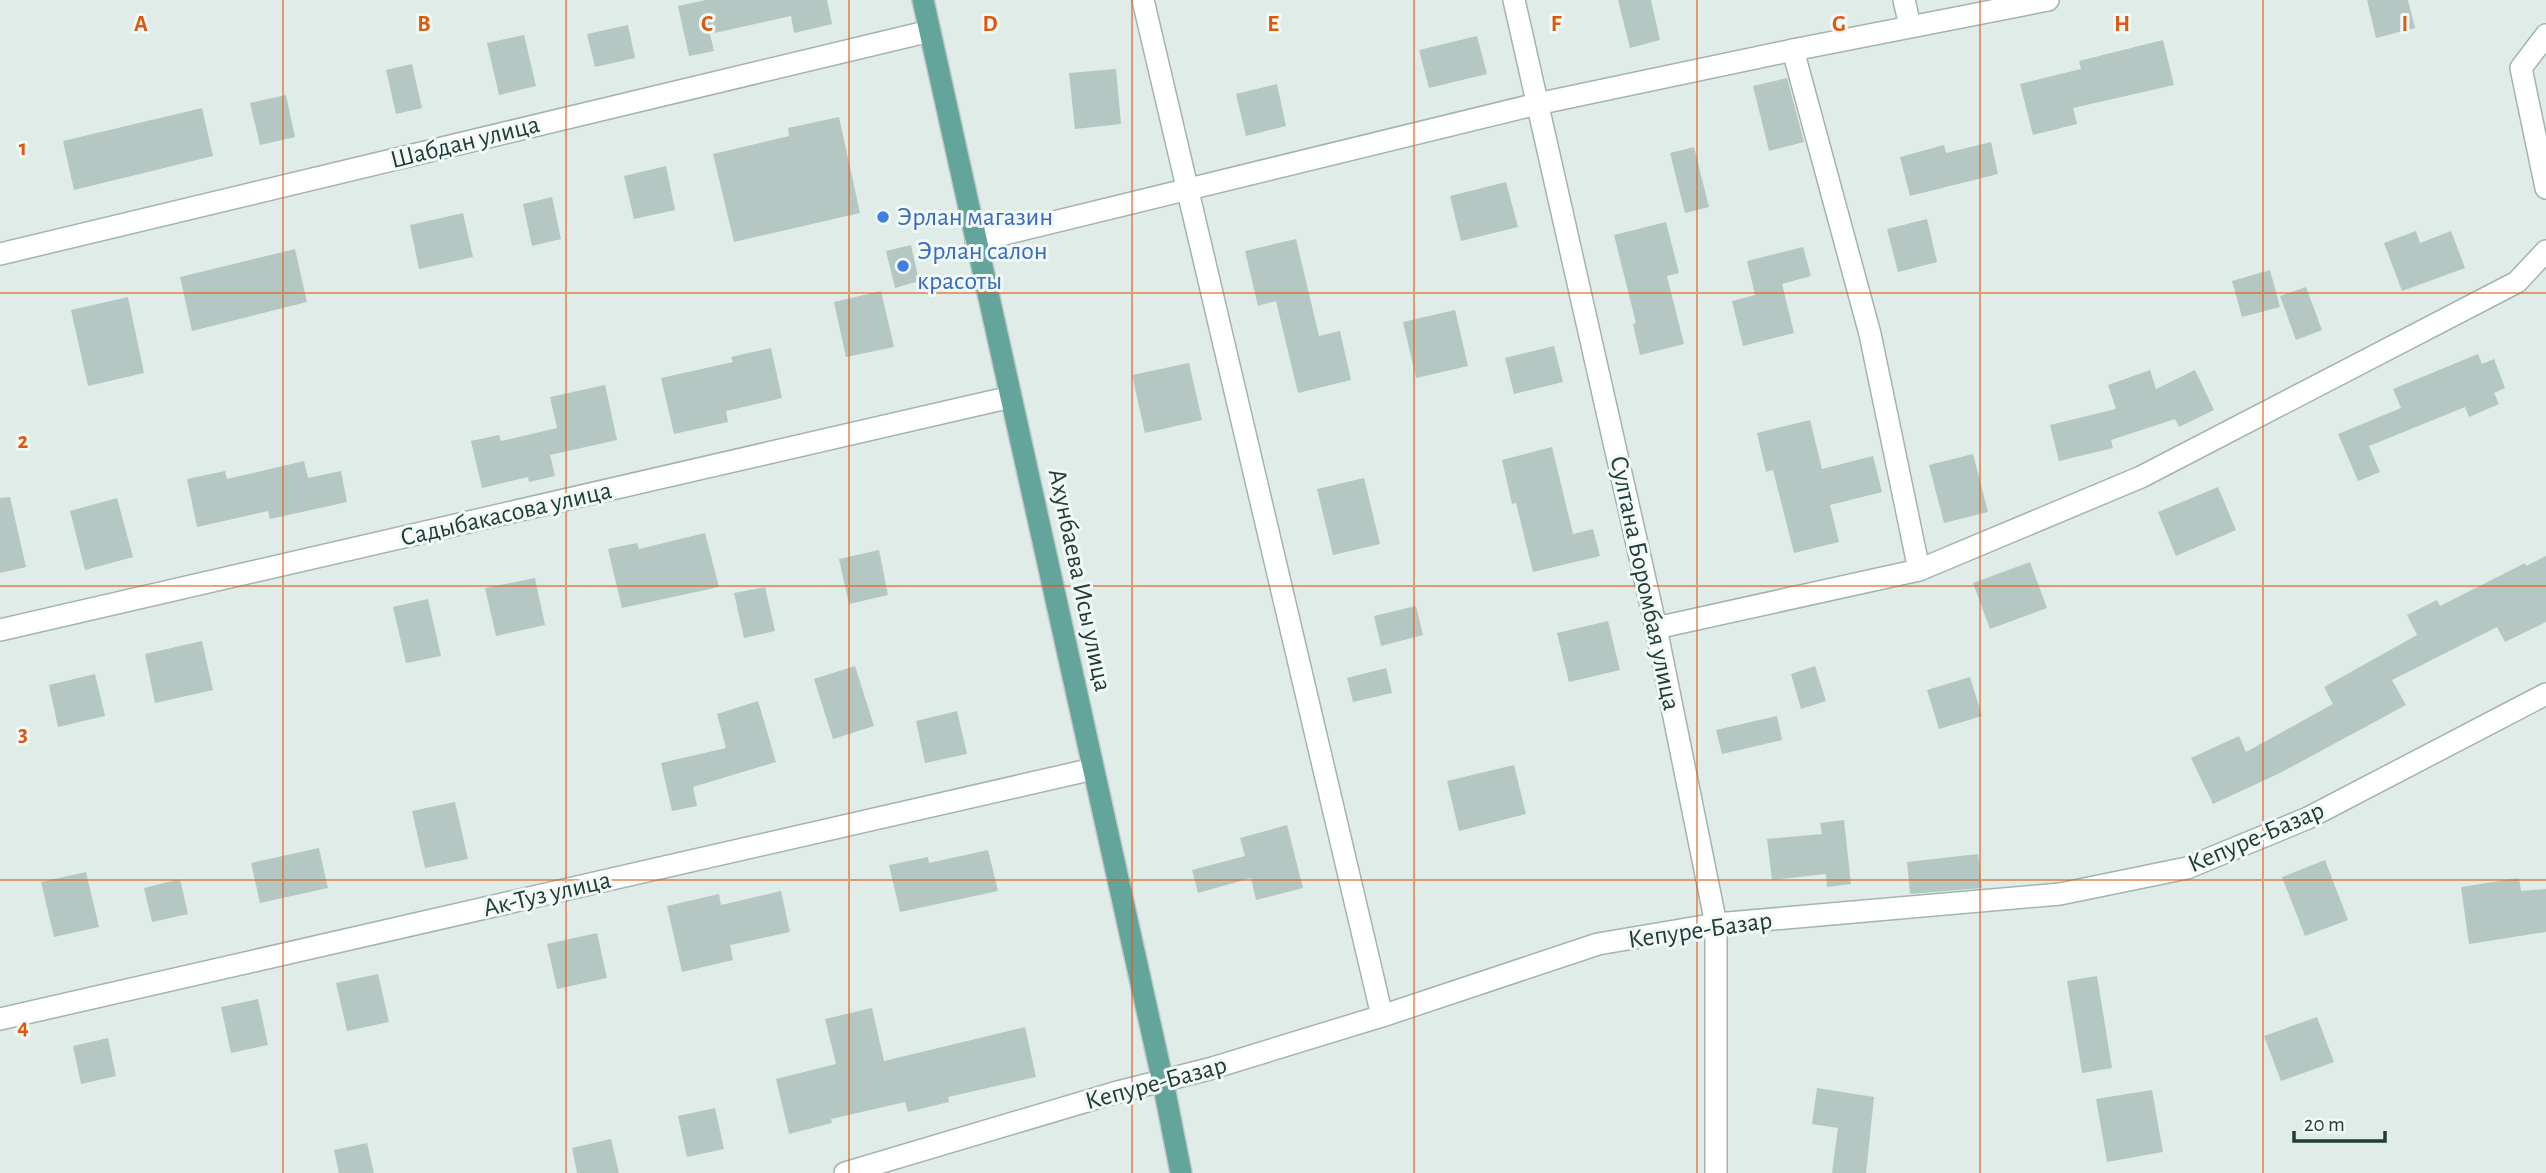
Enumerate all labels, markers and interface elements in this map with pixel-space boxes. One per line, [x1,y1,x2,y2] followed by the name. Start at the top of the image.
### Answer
[134,13,148,36] text: A
[417,13,431,36] text: B
[701,13,713,36] text: C
[982,13,998,36] text: D
[1267,13,1279,36] text: E
[1551,13,1562,36] text: F
[1832,13,1846,36] text: G
[2114,13,2130,36] text: H
[2402,13,2408,36] text: I
[388,111,542,173] street label: Шабдан улица
[19,137,27,160] text: 1
[897,204,1053,230] place label: Эрлан магазин
[875,209,891,225] marker: Эрлан магазин
[917,238,1048,294] place label: Эрлан салон красоты
[895,258,911,274] marker: Эрлан салон красоты
[18,430,29,453] text: 2
[1605,453,1685,713] street label: Султана Боромбая улица
[1044,466,1116,694] street label: Ахунбаева Исы улица
[398,477,614,551] street label: Садыбакасова улица
[18,723,28,746] text: 3
[2184,797,2328,877] street label: Кепуре-Базар
[480,867,614,921] street label: Ак-Туз улица
[1626,907,1774,953] street label: Кепуре-Базар
[17,1016,29,1039] text: 4
[1082,1052,1230,1114] street label: Кепуре-Базар
[2294,1100,2385,1144] scale bar
[2304,1114,2345,1135] text: 20 m

